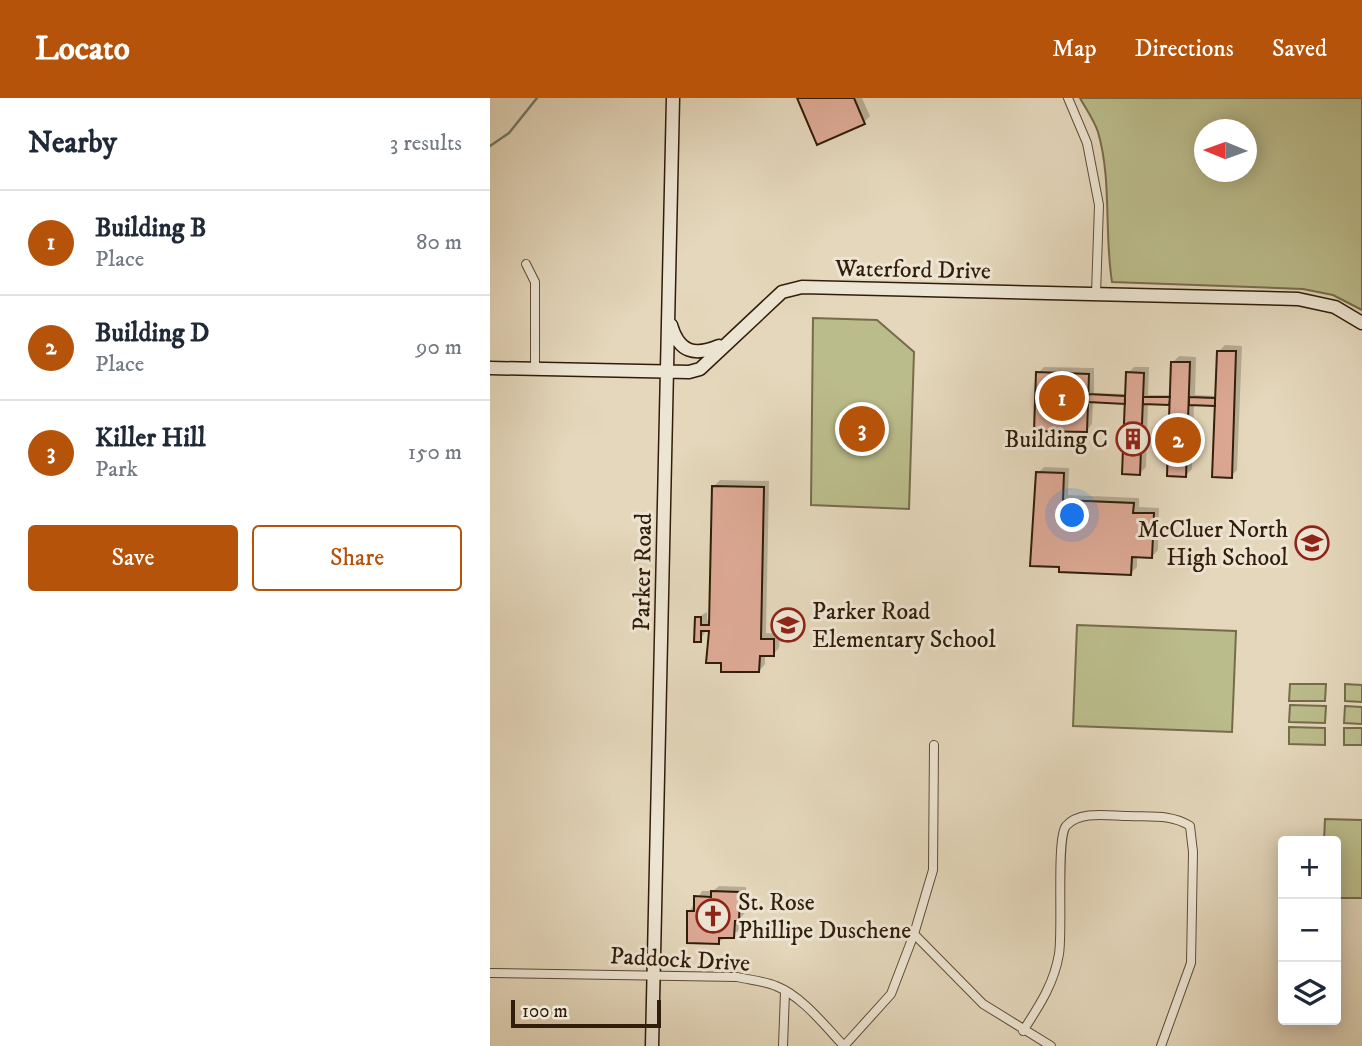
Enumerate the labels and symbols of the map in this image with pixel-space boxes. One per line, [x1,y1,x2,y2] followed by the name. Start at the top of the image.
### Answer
[1194,119,1257,182] north arrow
[834,254,991,286] street label: Waterford Drive
[1039,372,1085,424] pin: 1
[839,403,885,455] pin: 3
[1155,414,1201,466] pin: 2
[1114,420,1152,458] building icon: Building C
[1004,425,1108,455] place label: Building C
[1055,498,1089,532] your location
[627,513,659,631] street label: Parker Road
[1137,515,1289,573] place label: McCluer North High School
[1293,524,1331,562] school or university icon: McCluer North High School
[812,597,996,655] place label: Parker Road Elementary School
[769,606,807,644] school or university icon: Parker Road Elementary School
[738,888,911,946] place label: St. Rose Phillipe Duschene
[694,897,732,935] church icon: St. Rose Phillipe Duschene
[609,941,751,979] street label: Paddock Drive
[511,997,662,1029] scale bar

